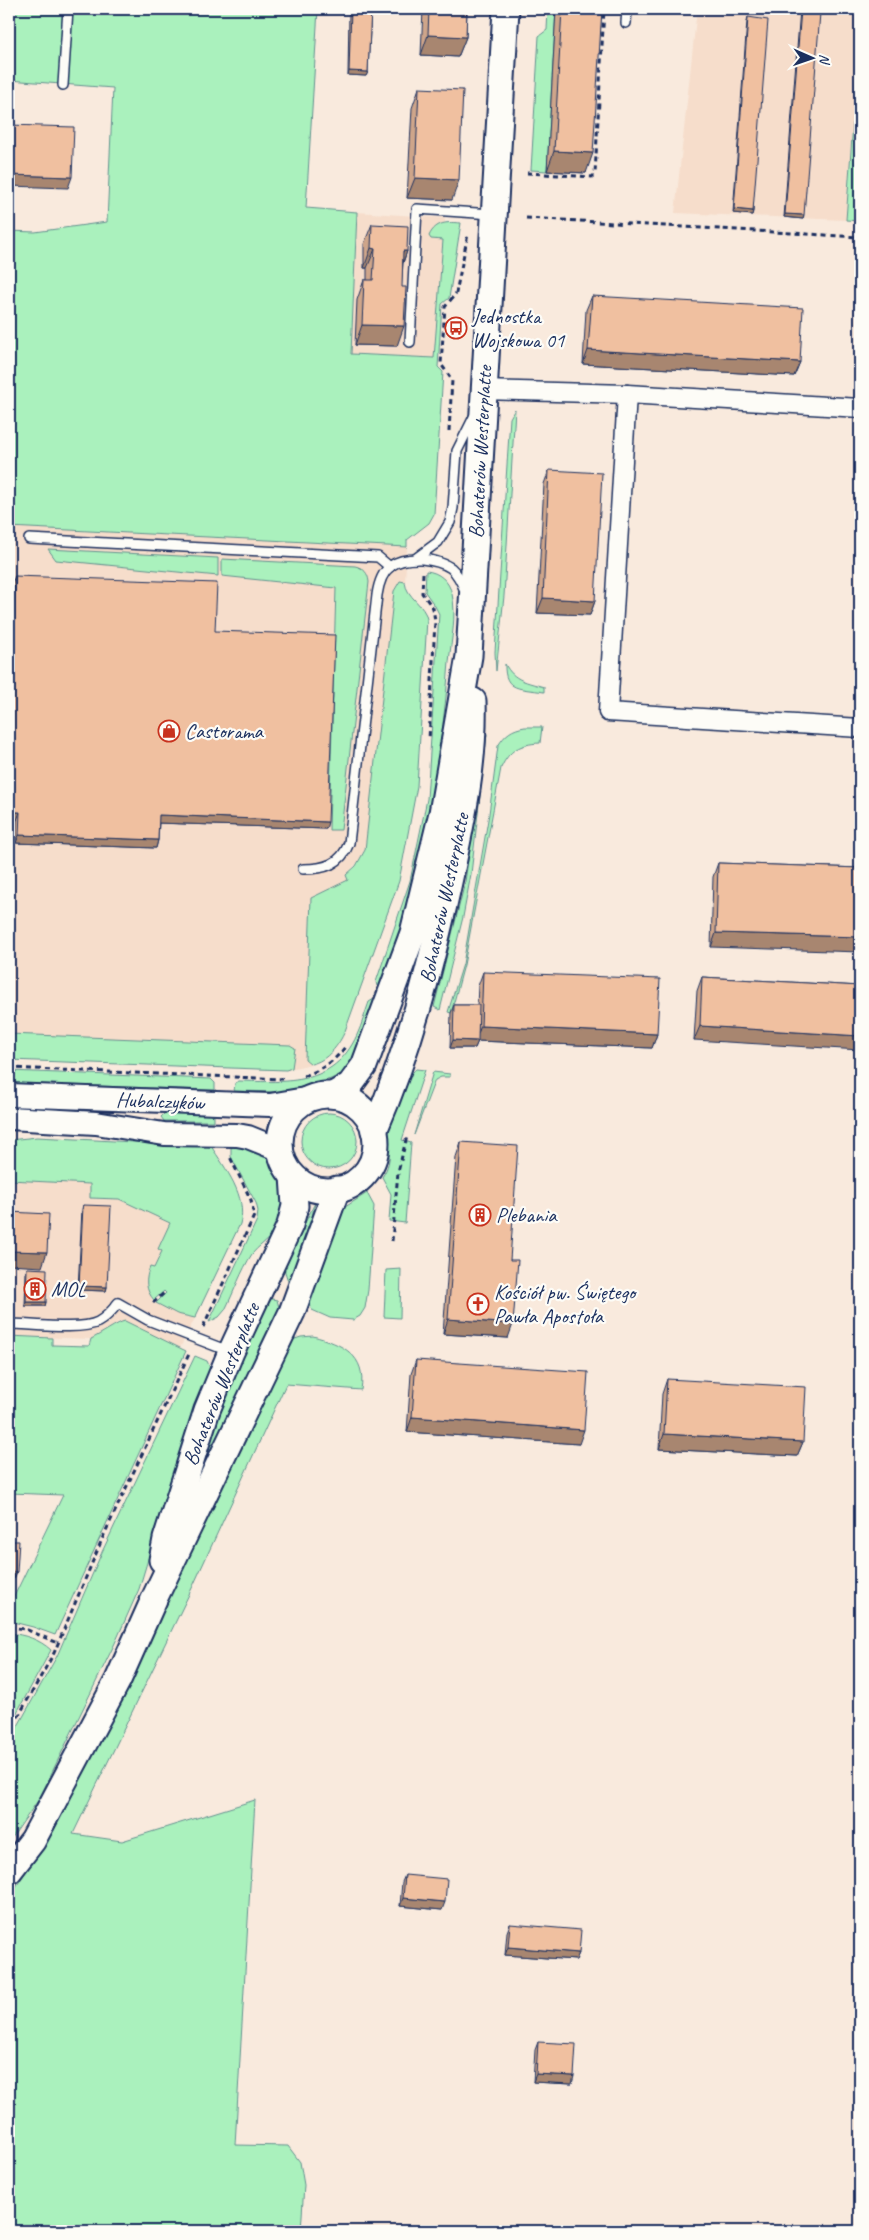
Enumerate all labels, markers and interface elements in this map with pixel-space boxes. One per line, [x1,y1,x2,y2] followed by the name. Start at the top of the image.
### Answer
[786,32,836,82] north arrow
[816,54,833,65] text: N
[471,303,566,353] place label: Jednostka Wojskowa 01
[444,316,468,340] bus stop icon: Jednostka Wojskowa 01
[462,363,498,539] street label: Bohaterów Westerplatte
[185,718,265,744] place label: Castorama
[157,719,181,743] shop icon: Castorama
[413,809,475,985] street label: Bohaterów Westerplatte
[116,1086,207,1116] street label: Hubalczyków
[496,1202,558,1228] place label: Plebania
[468,1203,492,1227] building icon: Plebania
[51,1276,86,1302] place label: MOL
[23,1277,47,1301] building icon: MOL
[494,1279,638,1329] place label: Kościół pw. Świętego Pawła Apostoła
[466,1292,490,1316] church icon: Kościół pw. Świętego Pawła Apostoła
[177,1297,266,1469] street label: Bohaterów Westerplatte

